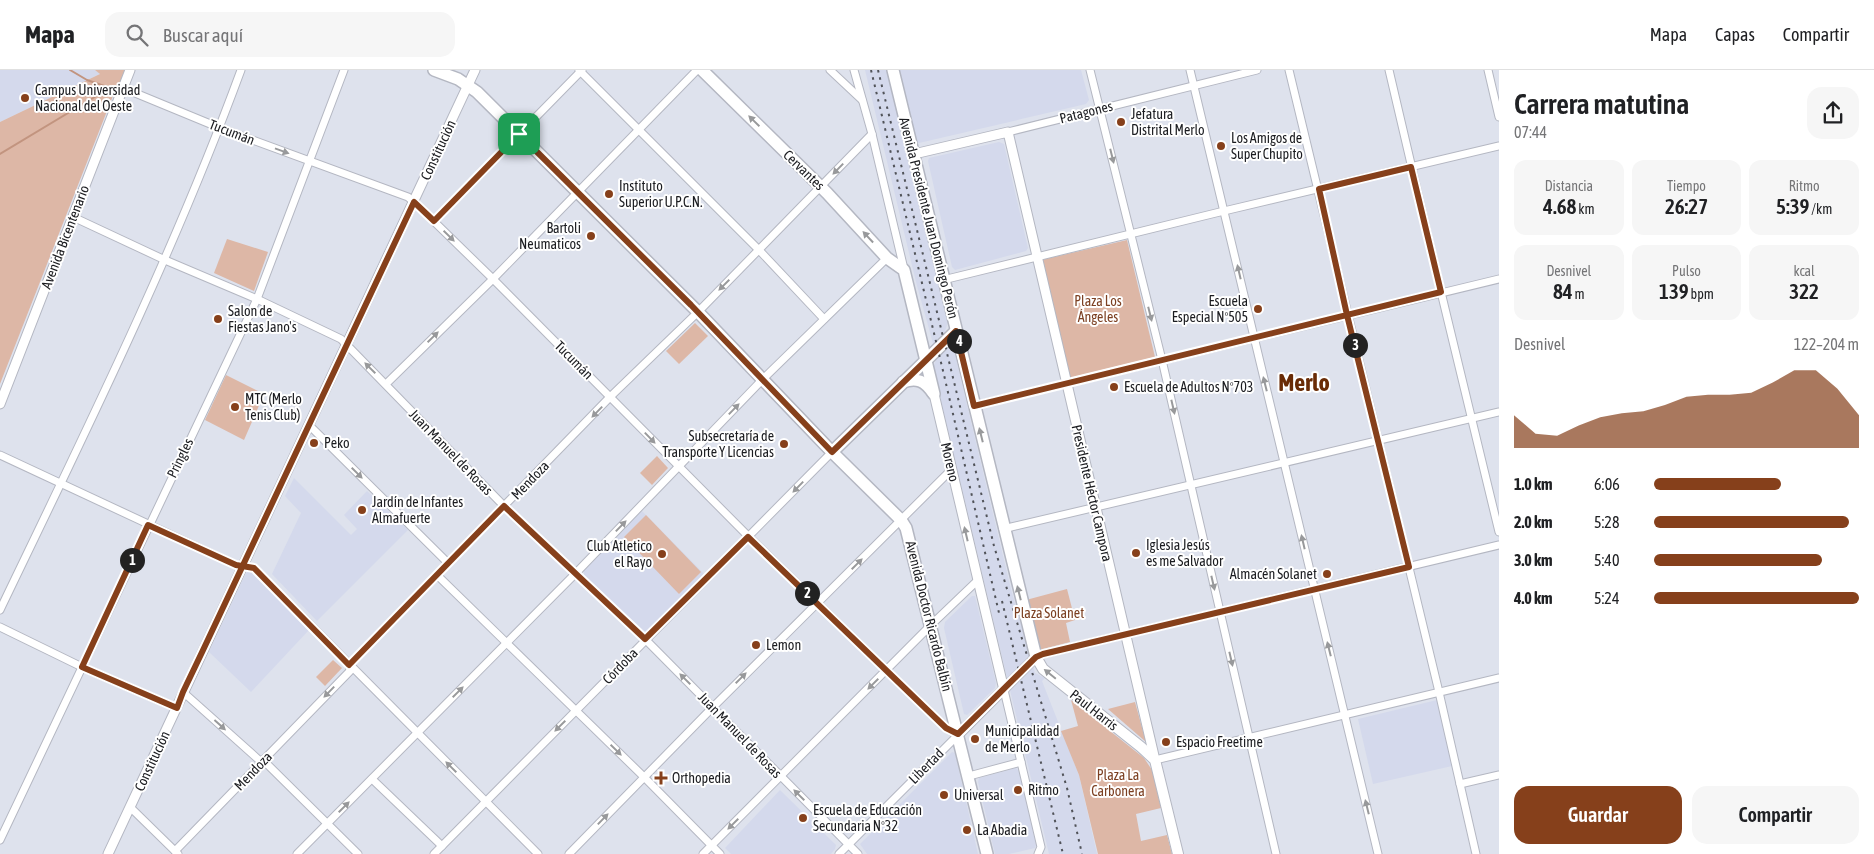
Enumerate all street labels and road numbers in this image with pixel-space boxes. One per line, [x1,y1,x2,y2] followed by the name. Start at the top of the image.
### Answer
[1058,98,1114,126] street label: Patagones
[207,116,257,148] street label: Tucumán
[896,116,962,320] street label: Avenida Presidente Juan Domingo Perón
[417,117,459,183] street label: Constitución
[780,147,828,193] street label: Cervantes
[38,183,92,291] street label: Avenida Bicentenario
[552,338,596,382] street label: Tucumán
[406,406,496,498] street label: Juan Manuel de Rosas
[1068,423,1116,563] street label: Presidente Héctor Campora
[164,436,196,480] street label: Pringles
[938,441,962,483] street label: Moreno
[508,457,552,503] street label: Mendoza
[903,539,955,693] street label: Avenida Doctor Ricardo Balbín
[599,645,641,687] street label: Córdoba
[1067,686,1121,734] street label: Paul Harris
[695,689,785,781] street label: Juan Manuel de Rosas
[131,728,173,794] street label: Constitución
[905,745,947,787] street label: Libertad
[231,748,275,794] street label: Mendoza

